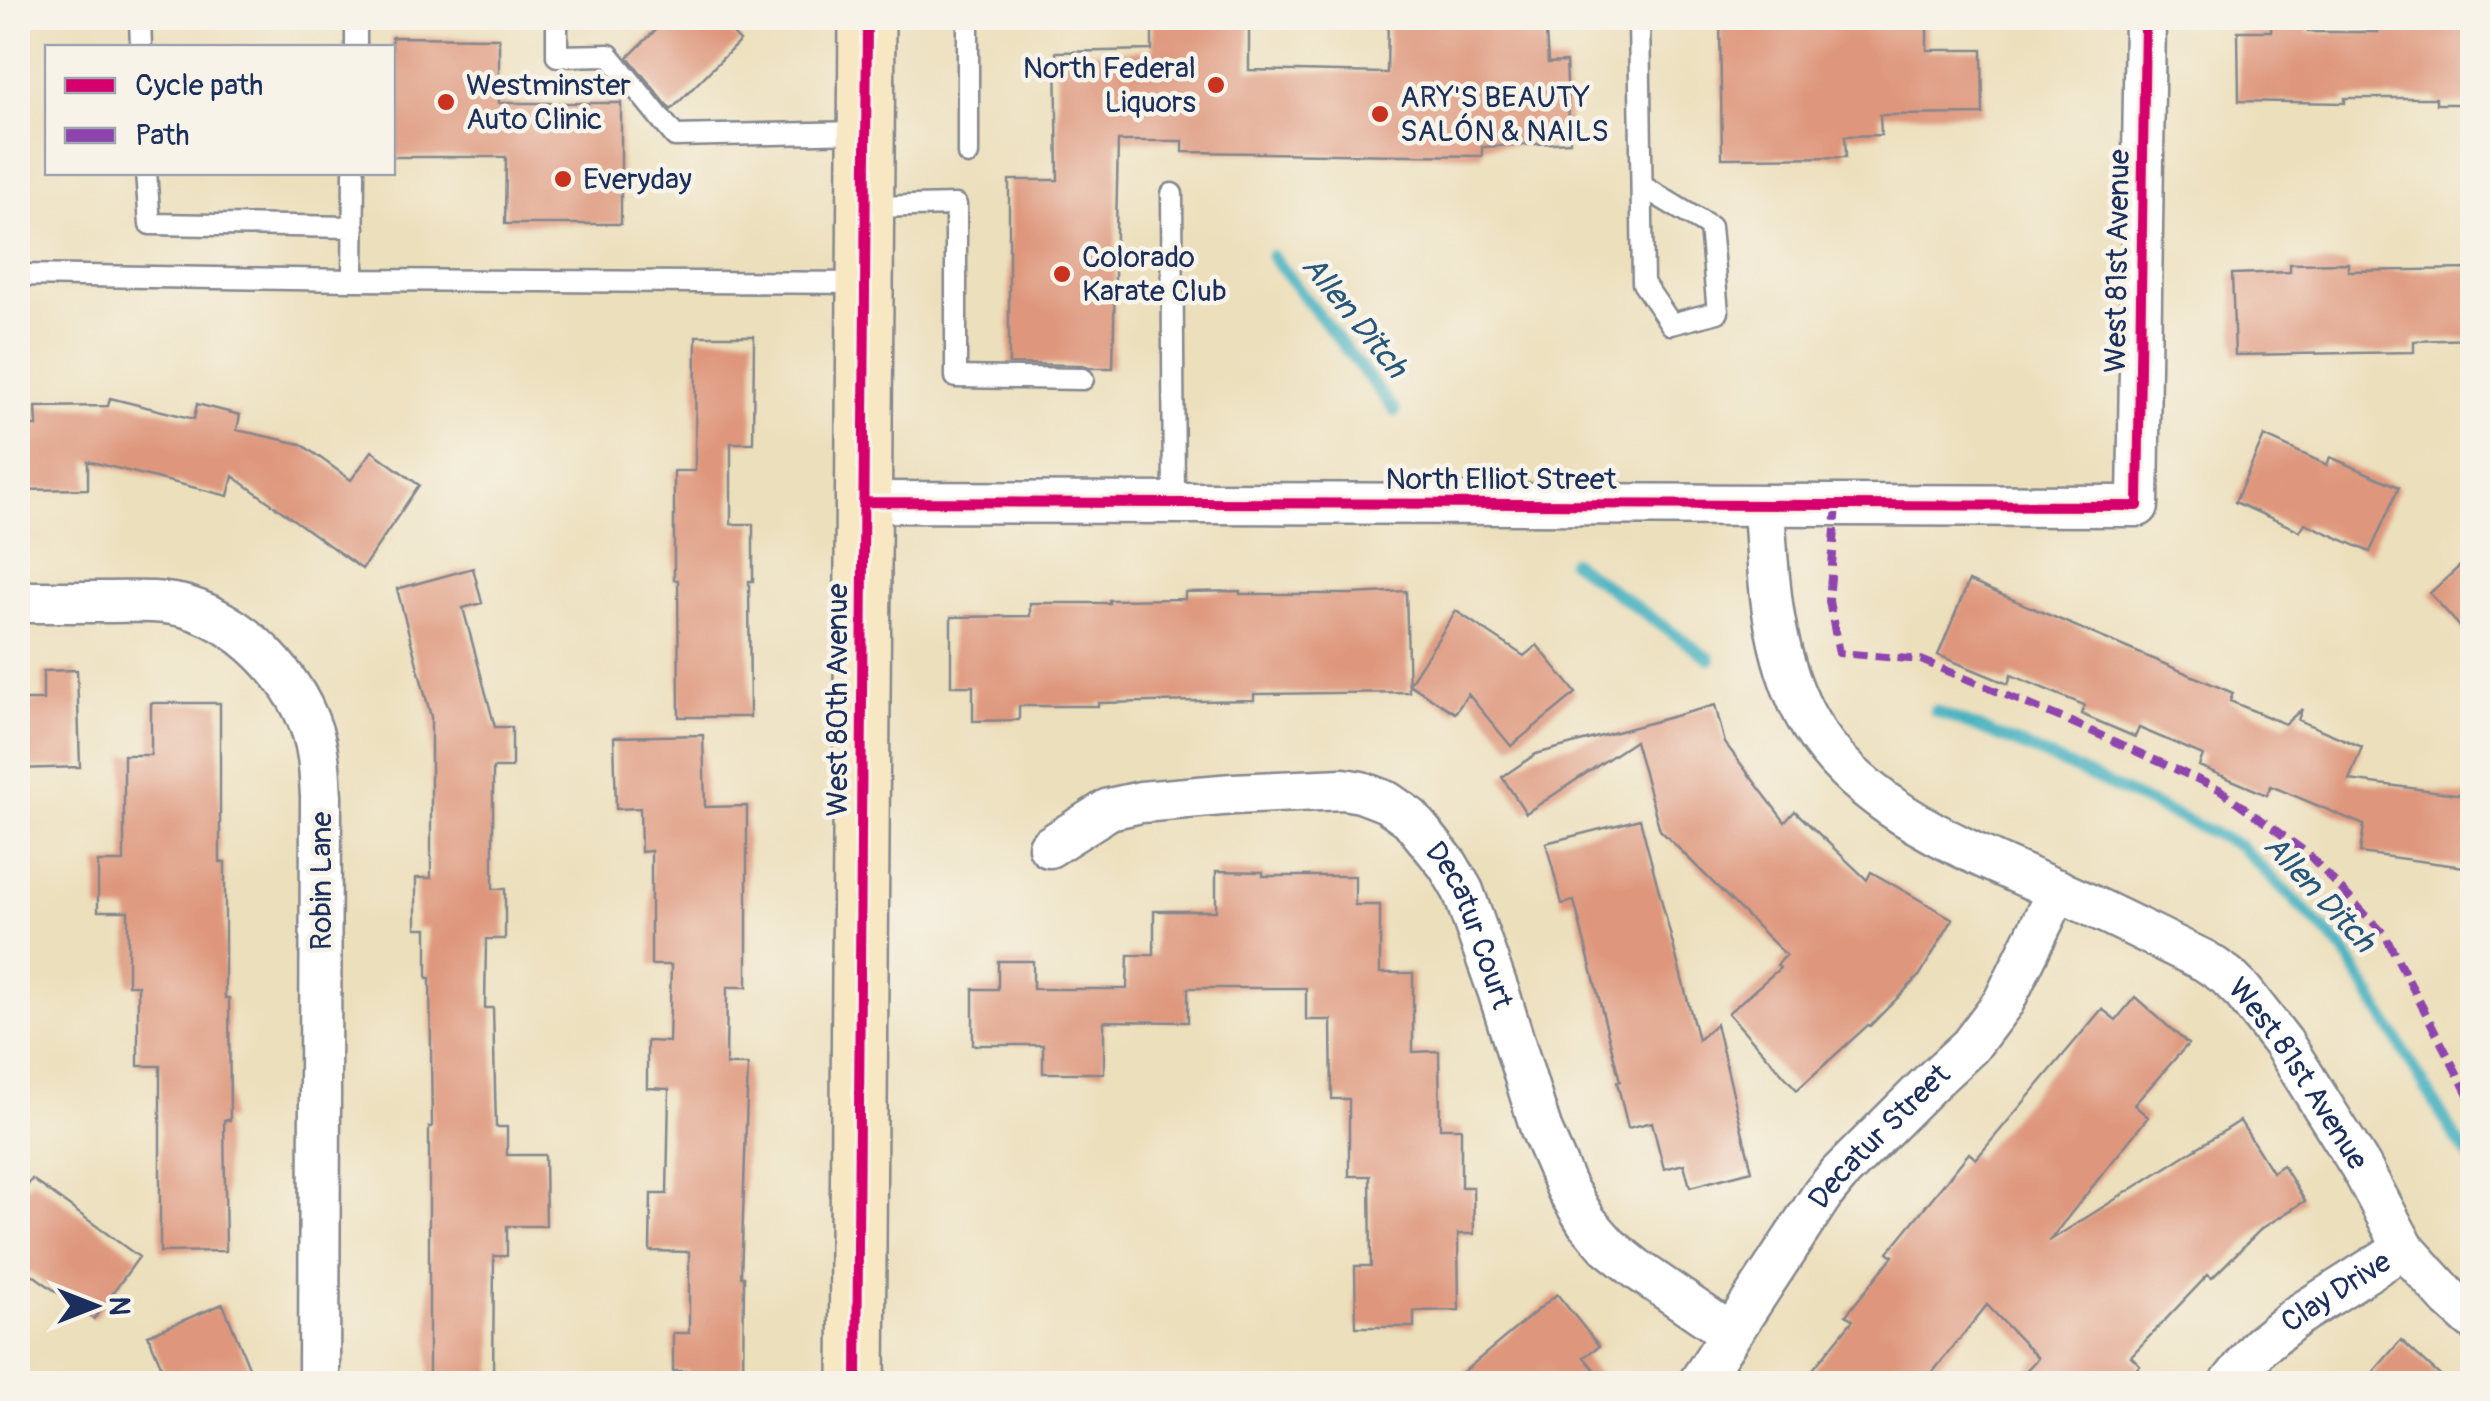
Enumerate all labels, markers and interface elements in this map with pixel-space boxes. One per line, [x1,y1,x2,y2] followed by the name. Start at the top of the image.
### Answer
[45,45,395,175] legend
[1023,50,1196,121] place label: North Federal Liquors
[135,67,263,104] text: Cycle path
[466,67,631,138] place label: Westminster Auto Clinic
[1205,74,1227,96] marker: North Federal Liquors
[1400,79,1609,150] place label: ARY'S BEAUTY SALÓN & NAILS
[435,91,457,113] marker: Westminster Auto Clinic
[1369,103,1391,125] marker: ARY'S BEAUTY SALÓN & NAILS
[135,117,190,154] text: Path
[2097,149,2138,373] street label: West 81st Avenue
[583,161,692,198] place label: Everyday
[552,168,574,190] marker: Everyday
[1082,239,1227,310] place label: Colorado Karate Club
[1293,247,1417,388] water label: Allen Ditch
[1051,263,1073,285] marker: Colorado Karate Club
[1385,461,1617,498] street label: North Elliot Street
[819,583,856,816] street label: West 80th Avenue
[303,812,340,950] street label: Robin Lane
[2255,827,2385,962] water label: Allen Ditch
[1417,834,1521,1014] street label: Decatur Court
[2221,970,2376,1177] street label: West 81st Avenue
[1800,1056,1958,1215] street label: Decatur Street
[2274,1243,2398,1341] street label: Clay Drive
[45,1256,145,1356] north arrow
[101,1297,136,1315] text: N

